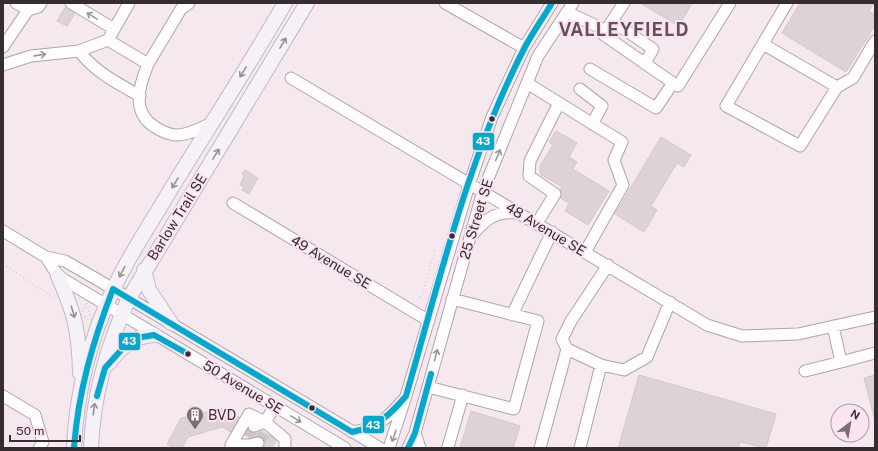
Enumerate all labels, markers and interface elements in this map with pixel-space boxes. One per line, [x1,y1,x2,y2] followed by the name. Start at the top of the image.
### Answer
[86,12,98,20] one-way arrow
[559,19,689,40] district label: VALLEYFIELD
[280,37,288,49] one-way arrow
[34,51,47,59] one-way arrow
[238,66,246,78] one-way arrow
[487,114,497,124] unlabelled marker
[472,132,495,151] line badge: 43
[476,135,490,147] text: 43
[212,148,220,160] one-way arrow
[495,150,502,162] one-way arrow
[144,171,210,263] street label: Barlow Trail SE
[171,177,179,188] one-way arrow
[456,177,496,261] street label: 25 Street SE
[503,199,589,259] street label: 48 Avenue SE
[447,231,457,241] unlabelled marker
[288,232,374,292] street label: 49 Avenue SE
[118,266,125,278] one-way arrow
[70,305,77,318] one-way arrow
[118,332,141,351] line badge: 43
[122,335,136,347] text: 43
[433,348,441,361] one-way arrow
[183,349,193,359] unlabelled marker
[200,357,286,417] street label: 50 Avenue SE
[91,403,98,416] one-way arrow
[307,403,317,413] unlabelled marker
[830,403,870,443] north arrow
[185,405,205,430] building icon: BVD
[208,407,236,423] place label: BVD
[848,407,862,422] text: N
[290,415,302,423] one-way arrow
[362,415,385,434] line badge: 43
[10,417,80,443] scale bar
[366,419,380,431] text: 43
[16,424,44,438] text: 50 m
[390,429,397,442] one-way arrow

